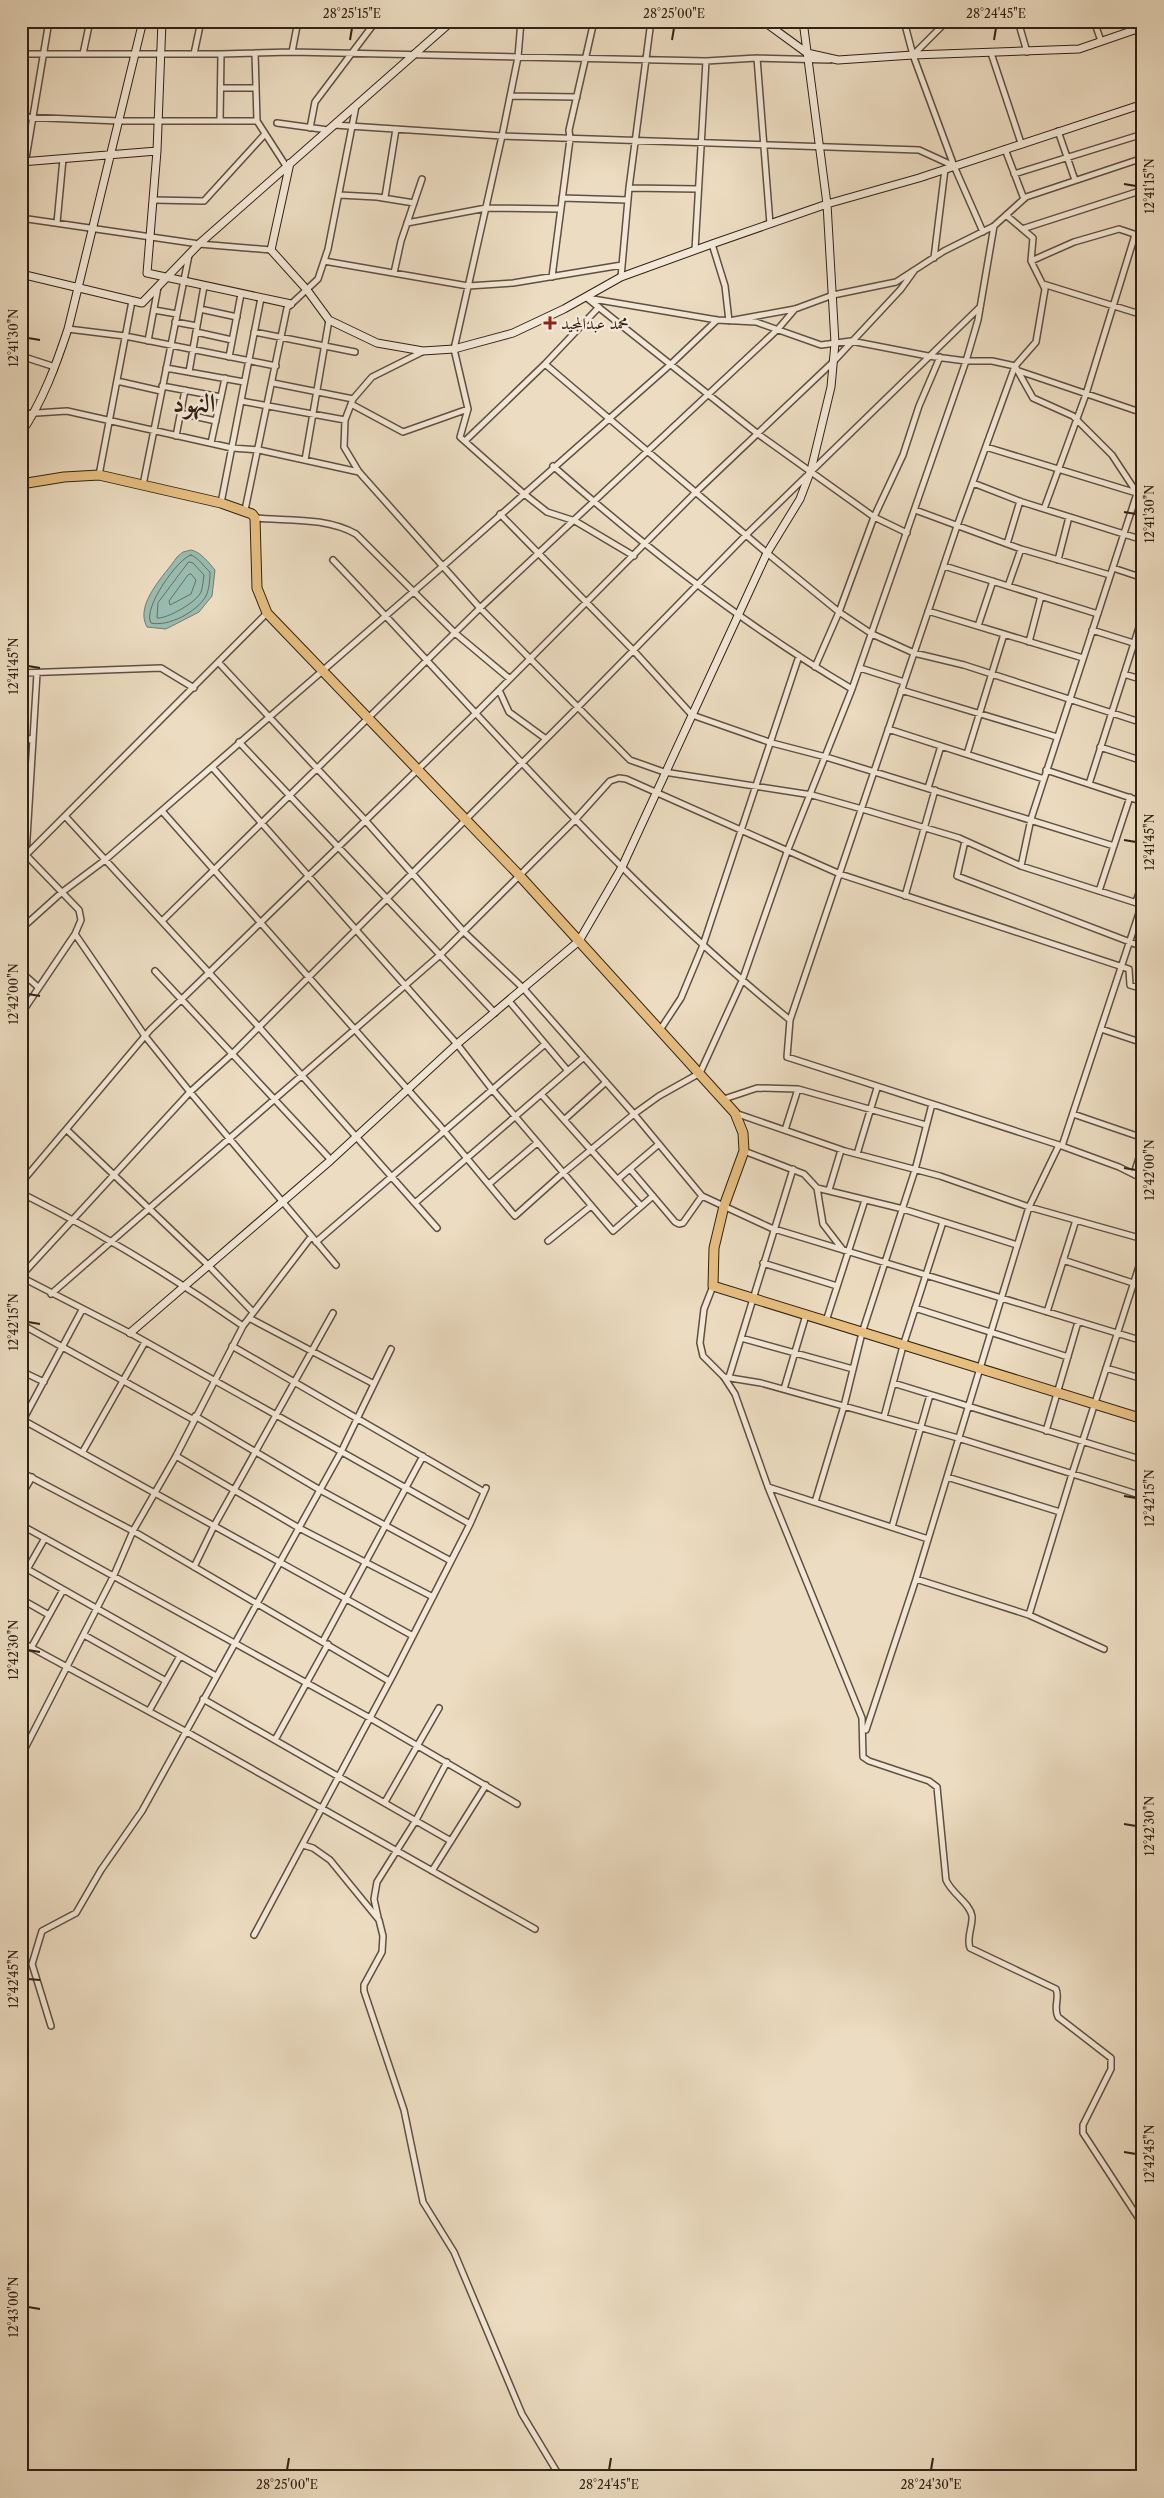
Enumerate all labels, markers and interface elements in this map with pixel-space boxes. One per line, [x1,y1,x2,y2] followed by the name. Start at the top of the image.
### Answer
[323,6,381,21] text: 28°25'15"E
[643,6,705,21] text: 28°25'00"E
[966,6,1026,21] text: 28°24'45"E
[1142,158,1157,214] text: 12°41'15"N
[6,309,21,367] text: 12°41'30"N
[561,313,629,333] place label: محمد عبدالمجيد
[543,316,557,330] marker: محمد عبدالمجيد
[173,387,215,420] district label: النهود
[1142,485,1157,543] text: 12°41'30"N
[6,638,21,694] text: 12°41'45"N
[1142,814,1157,870] text: 12°41'45"N
[6,963,21,1025] text: 12°42'00"N
[1142,1139,1157,1201] text: 12°42'00"N
[6,1293,21,1351] text: 12°42'15"N
[1142,1469,1157,1527] text: 12°42'15"N
[6,1620,21,1680] text: 12°42'30"N
[1142,1796,1157,1856] text: 12°42'30"N
[6,1950,21,2008] text: 12°42'45"N
[1142,2125,1157,2183] text: 12°42'45"N
[6,2277,21,2337] text: 12°43'00"N
[256,2477,318,2492] text: 28°25'00"E
[579,2477,639,2492] text: 28°24'45"E
[900,2477,962,2492] text: 28°24'30"E

